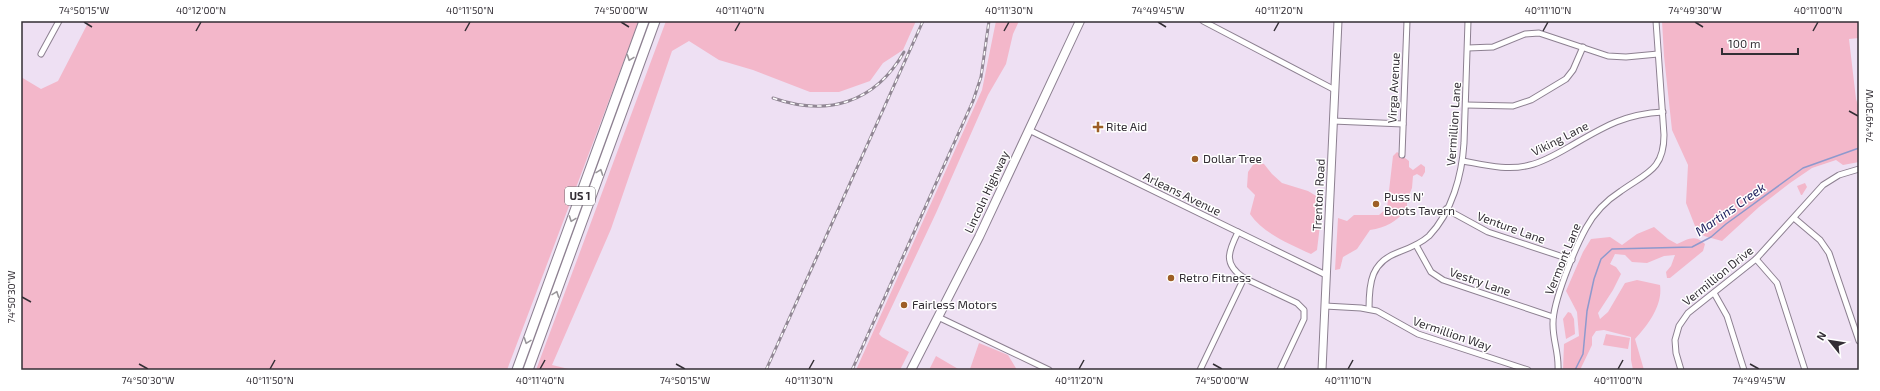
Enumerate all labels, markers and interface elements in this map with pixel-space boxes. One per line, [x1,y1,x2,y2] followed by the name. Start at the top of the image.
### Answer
[59,4,110,16] text: 74°50'15"W
[176,4,226,16] text: 40°12'00"N
[446,4,494,16] text: 40°11'50"N
[594,4,648,16] text: 74°50'00"W
[716,4,764,16] text: 40°11'40"N
[985,4,1033,16] text: 40°11'30"N
[1131,4,1185,16] text: 74°49'45"W
[1255,4,1303,16] text: 40°11'20"N
[1525,4,1571,16] text: 40°11'10"N
[1668,4,1722,16] text: 74°49'30"W
[1794,4,1842,16] text: 40°11'00"N
[1722,30,1798,56] scale bar
[1728,36,1760,50] text: 100 m
[1384,52,1402,124] street label: Virga Avenue
[627,54,635,61] one-way arrow
[1443,81,1463,166] street label: Vermillion Lane
[1863,89,1875,143] text: 74°49'30"W
[1529,118,1590,158] street label: Viking Lane
[1106,119,1147,133] place label: Rite Aid
[1093,122,1103,132] marker: Rite Aid
[961,148,1012,235] street label: Lincoln Highway
[1203,151,1262,165] place label: Dollar Tree
[1190,154,1200,164] marker: Dollar Tree
[1309,158,1327,232] street label: Trenton Road
[595,168,604,175] one-way arrow
[1141,168,1224,218] street label: Arleans Avenue
[1692,179,1768,239] water label: Martins Creek
[565,187,595,205] road number: US 1
[1384,189,1455,217] place label: Puss N' Boots Tavern
[1371,199,1381,209] marker: Puss N' Boots Tavern
[1475,208,1547,246] street label: Venture Lane
[568,216,576,223] one-way arrow
[1541,221,1583,296] street label: Vermont Lane
[1679,243,1755,308] street label: Vermillion Drive
[1448,264,1513,298] street label: Vestry Lane
[5,270,17,323] text: 74°50'30"W
[1179,270,1251,284] place label: Retro Fitness
[1166,273,1176,283] marker: Retro Fitness
[551,290,559,297] one-way arrow
[912,297,997,311] place label: Fairless Motors
[899,300,909,310] marker: Fairless Motors
[1411,313,1494,353] street label: Vermillion Way
[1810,321,1850,361] north arrow
[1813,329,1829,342] text: N
[524,338,532,345] one-way arrow
[122,374,175,386] text: 74°50'30"W
[246,374,294,386] text: 40°11'50"N
[516,374,564,386] text: 40°11'40"N
[660,374,711,386] text: 74°50'15"W
[785,374,833,386] text: 40°11'30"N
[1055,374,1103,386] text: 40°11'20"N
[1195,374,1249,386] text: 74°50'00"W
[1325,374,1371,386] text: 40°11'10"N
[1594,374,1642,386] text: 40°11'00"N
[1732,374,1786,386] text: 74°49'45"W

